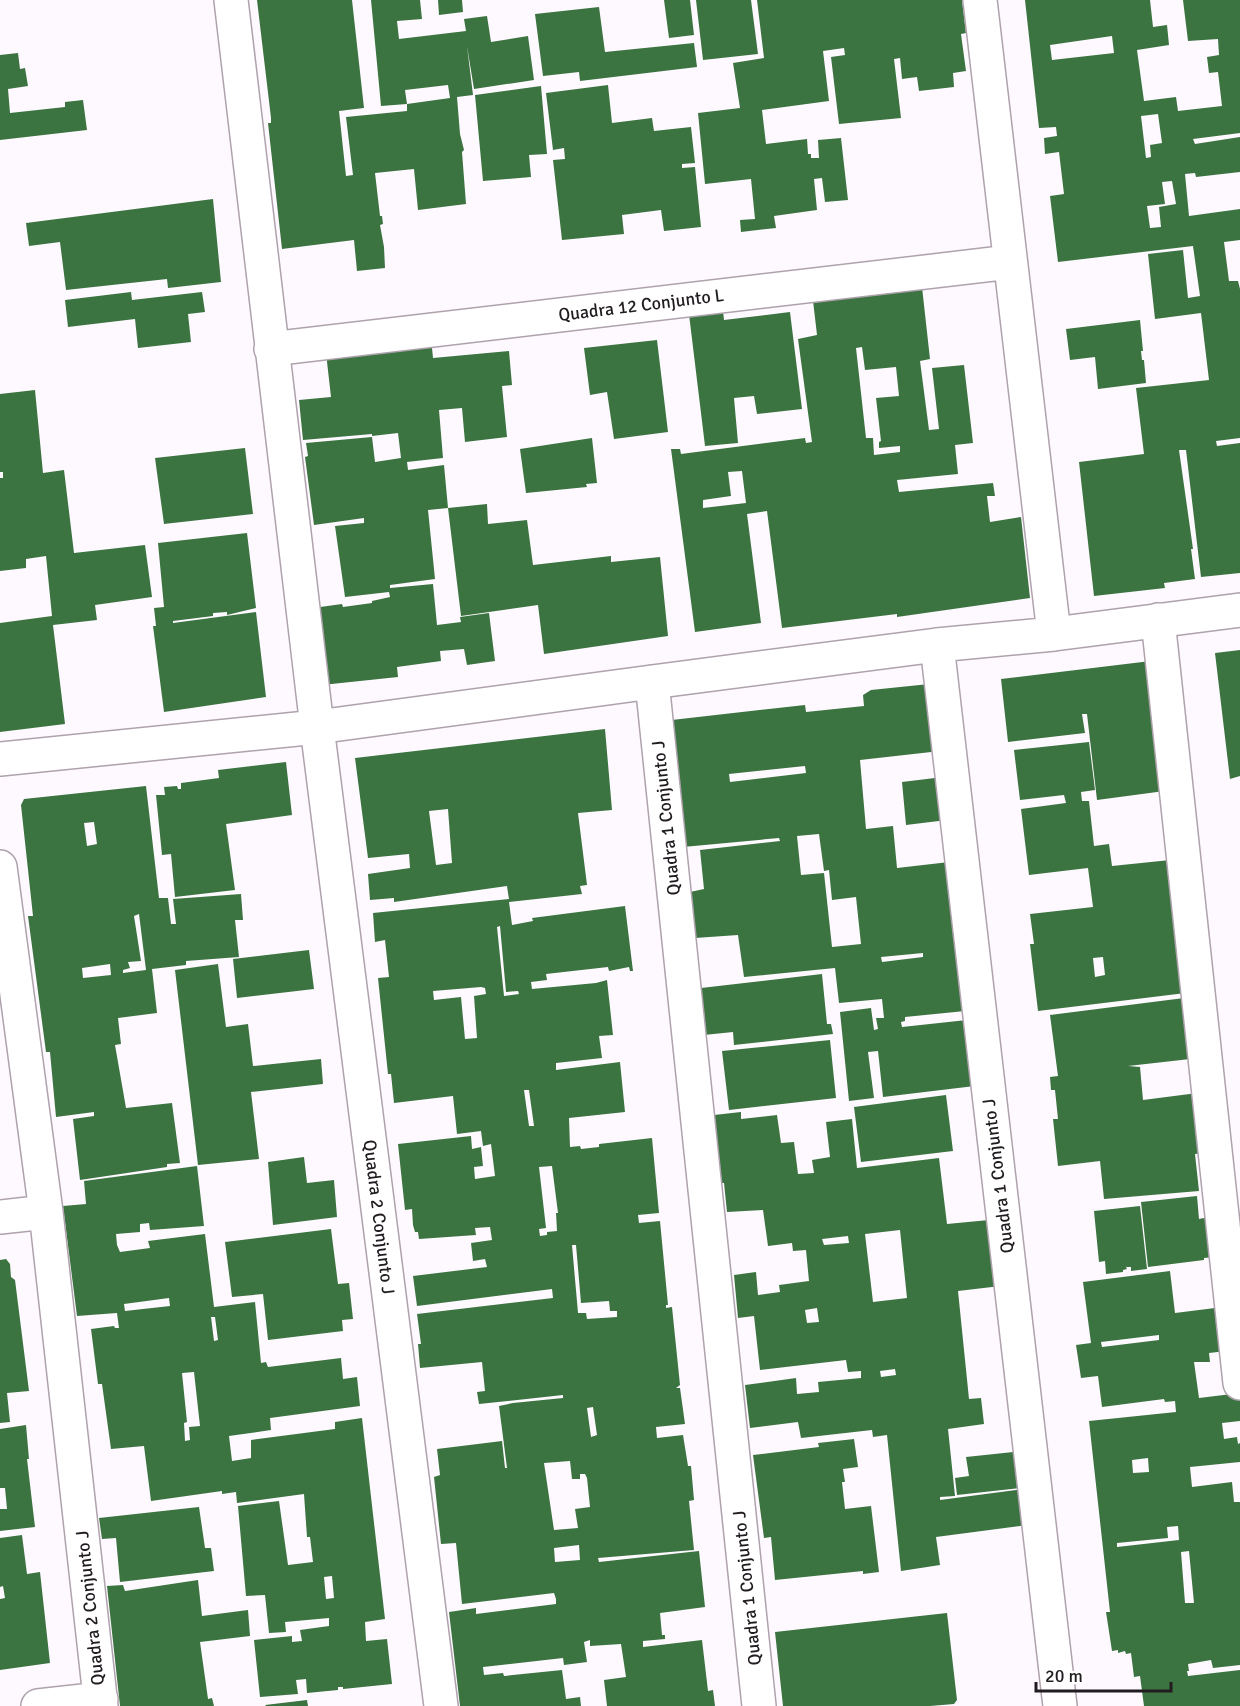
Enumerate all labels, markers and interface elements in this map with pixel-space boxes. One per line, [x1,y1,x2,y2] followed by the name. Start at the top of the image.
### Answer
[557,284,725,326] street label: Quadra 12 Conjunto L
[647,740,685,896] street label: Quadra 1 Conjunto J
[978,1097,1018,1255] street label: Quadra 1 Conjunto J
[359,1138,399,1296] street label: Quadra 2 Conjunto J
[728,1510,766,1666] street label: Quadra 1 Conjunto J
[71,1530,109,1686] street label: Quadra 2 Conjunto J
[1036,1655,1171,1693] scale bar
[1045,1665,1083,1687] text: 20 m

